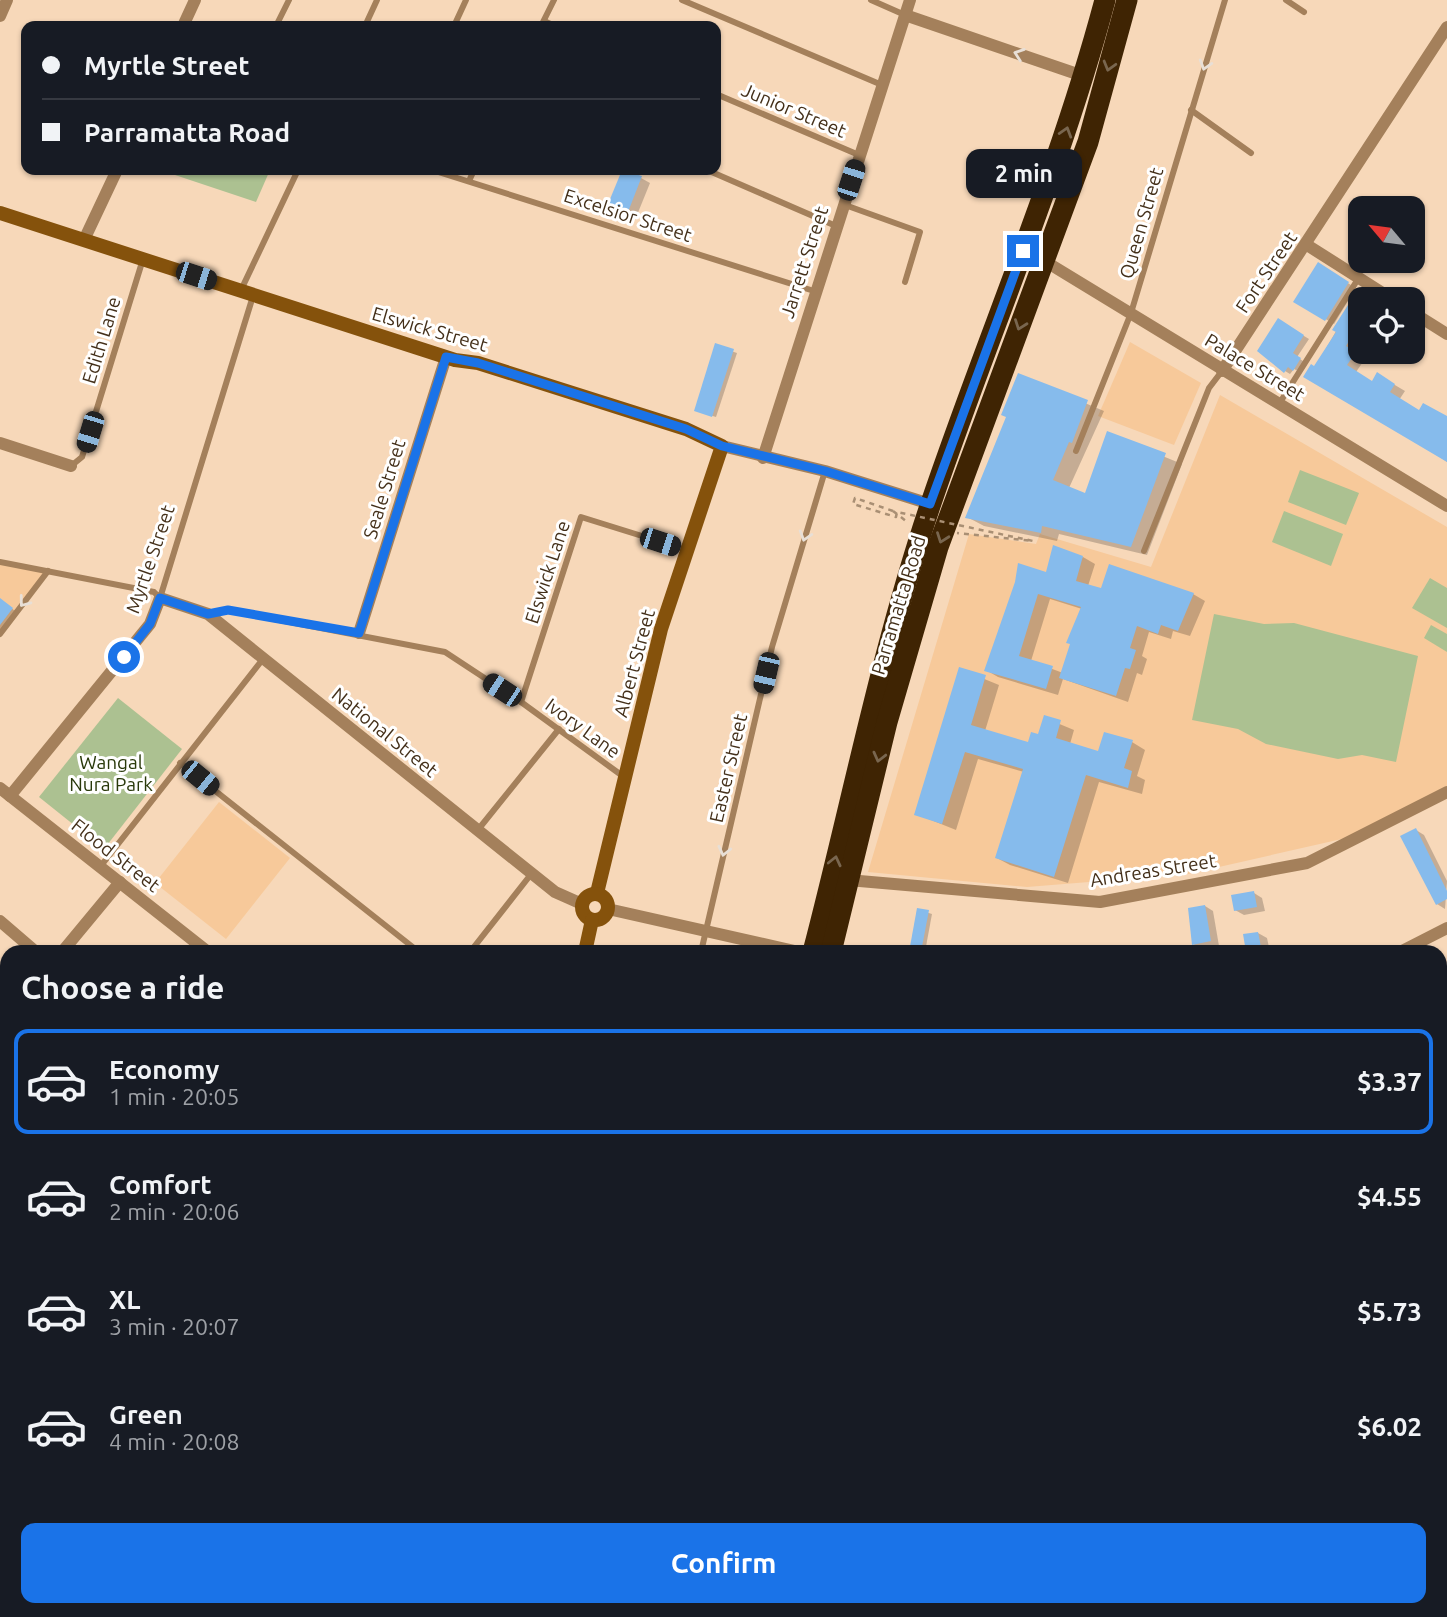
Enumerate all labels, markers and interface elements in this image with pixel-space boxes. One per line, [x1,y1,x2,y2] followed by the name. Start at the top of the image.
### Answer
[1013,48,1025,62] one-way arrow
[84,51,249,80] text: Myrtle Street
[1199,59,1213,71] one-way arrow
[1103,60,1117,72] one-way arrow
[738,78,850,142] street label: Junior Street
[84,118,290,147] text: Parramatta Road
[1058,127,1072,139] one-way arrow
[965,149,1081,198] callout: 2 min
[835,157,868,203] car
[995,161,1053,186] text: 2 min
[1115,164,1168,281] street label: Queen Street
[561,184,695,246] street label: Excelsior Street
[1348,196,1424,273] north arrow
[1348,196,1425,364] map controls
[776,203,833,321] street label: Jarrett Street
[1231,227,1301,317] street label: Fort Street
[1007,235,1039,267] route end
[173,260,220,292] car
[1348,287,1425,364] button: locate
[77,294,125,386] street label: Edith Lane
[370,302,491,356] street label: Elswick Street
[1014,318,1028,330] one-way arrow
[1201,329,1309,406] street label: Palace Street
[74,409,107,455] car
[358,436,410,542] street label: Seale Street
[121,501,179,616] street label: Myrtle Street
[520,518,574,626] street label: Elswick Lane
[637,526,684,558] car
[799,530,814,542] one-way arrow
[936,532,950,544] one-way arrow
[866,533,930,677] street label: Parramatta Road
[20,594,32,607] one-way arrow
[609,606,659,719] street label: Albert Street
[108,641,140,673] route start
[752,650,781,696] car
[479,670,526,710] car
[328,683,443,782] street label: National Street
[541,693,625,763] street label: Ivory Lane
[705,711,751,825] street label: Easter Street
[69,751,153,795] park label: Wangal Nura Park
[873,751,887,763] one-way arrow
[178,757,223,799] car
[68,814,165,897] street label: Flood Street
[718,845,733,857] one-way arrow
[1088,849,1218,891] street label: Andreas Street
[827,855,841,867] one-way arrow
[21,969,224,1005] text: Choose a ride
[25,1050,88,1113] icon: car
[109,1055,219,1084] text: Economy
[1357,1067,1422,1096] text: $3.37
[109,1084,240,1109] text: 1 min · 20:05
[25,1165,88,1228] icon: car
[109,1170,212,1199] text: Comfort
[1357,1182,1422,1211] text: $4.55
[109,1199,240,1224] text: 2 min · 20:06
[25,1280,88,1343] icon: car
[109,1285,140,1314] text: XL
[1357,1297,1422,1326] text: $5.73
[109,1314,240,1339] text: 3 min · 20:07
[25,1395,88,1458] icon: car
[109,1400,183,1429] text: Green
[1357,1412,1422,1441] text: $6.02
[109,1429,240,1454] text: 4 min · 20:08
[21,1523,1426,1603] button: Confirm

